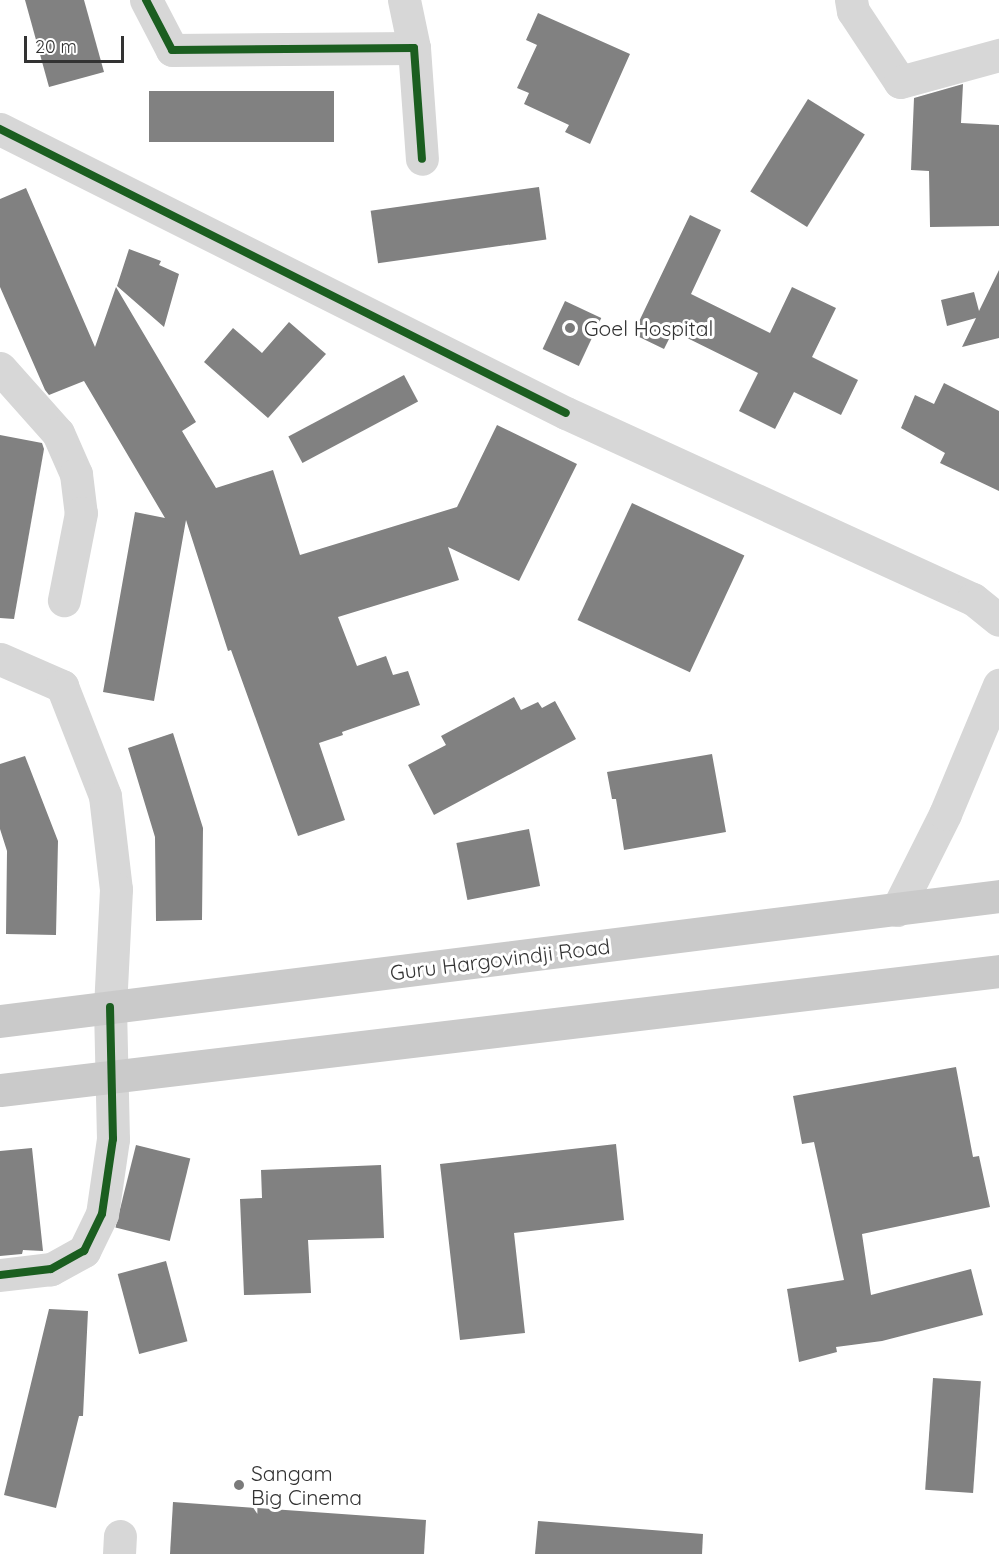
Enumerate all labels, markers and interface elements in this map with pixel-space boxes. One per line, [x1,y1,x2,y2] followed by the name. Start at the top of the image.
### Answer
[27,24,128,62] scale bar
[35,35,77,58] text: 20 m
[584,315,713,341] place label: Goel Hospital
[561,319,579,337] marker: Goel Hospital
[388,933,612,985] street label: Guru Hargovindji Road
[251,1460,362,1510] place label: Sangam Big Cinema
[232,1478,246,1492] marker: Sangam Big Cinema

